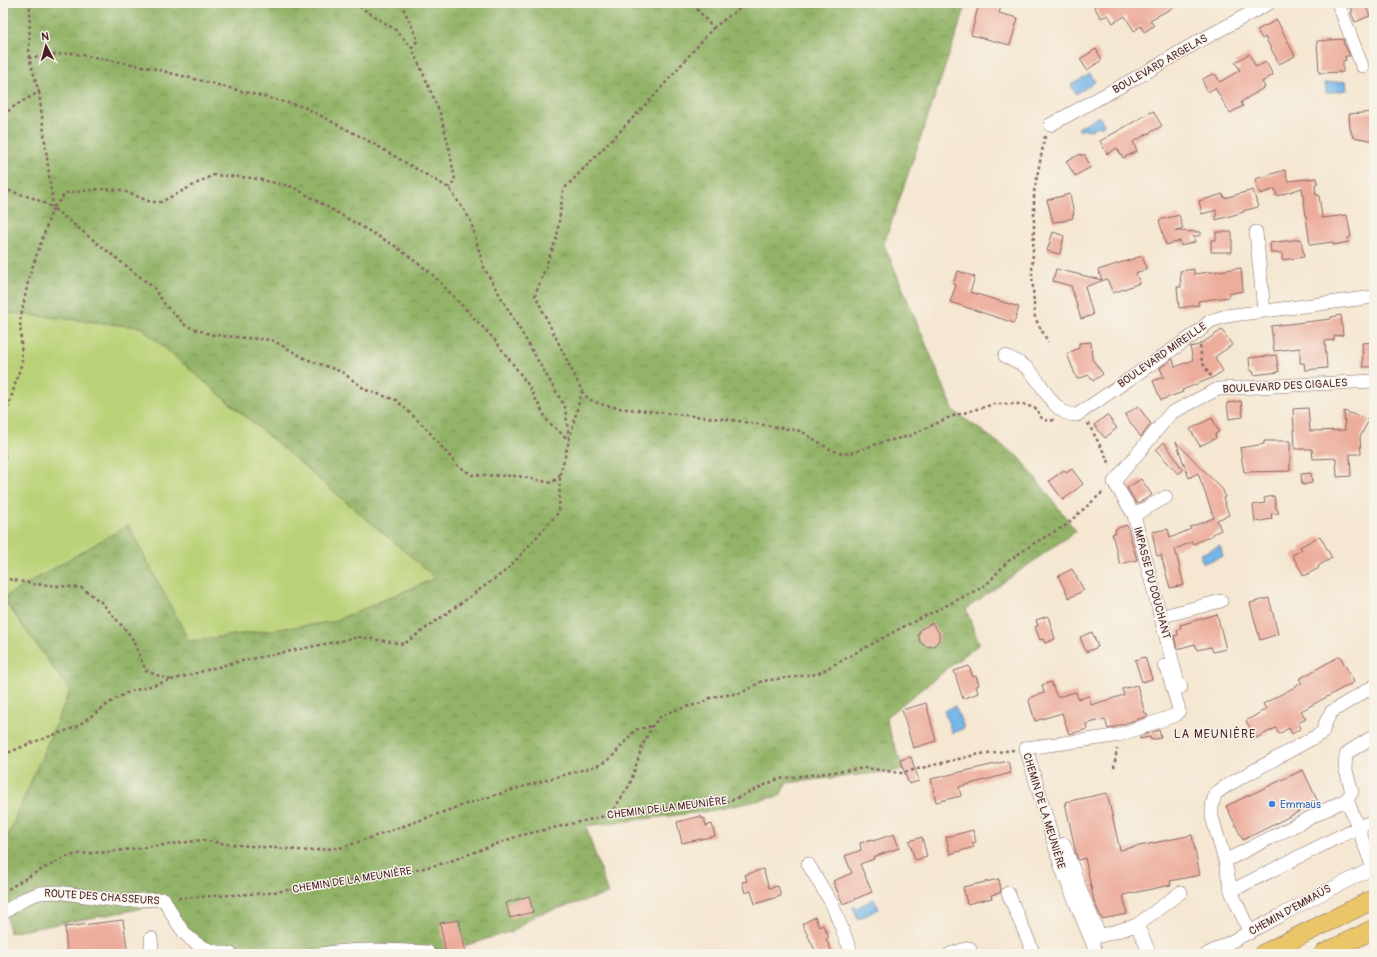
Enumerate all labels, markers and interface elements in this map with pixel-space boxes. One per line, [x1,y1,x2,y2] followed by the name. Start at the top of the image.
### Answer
[26,26,66,66] north arrow
[41,30,50,43] text: N
[1110,32,1210,96] street label: BOULEVARD ARGELAS
[1115,319,1209,391] street label: BOULEVARD MIREILLE
[1222,376,1348,396] street label: BOULEVARD DES CIGALES
[1131,525,1173,641] street label: IMPASSE DU COUCHANT
[1174,726,1256,742] district label: LA MEUNIÈRE
[1020,751,1068,871] street label: CHEMIN DE LA MEUNIÈRE
[606,794,728,822] street label: CHEMIN DE LA MEUNIÈRE
[1280,798,1321,811] place label: Emmaüs
[1267,799,1277,809] marker: Emmaüs
[291,864,413,896] street label: CHEMIN DE LA MEUNIÈRE
[1247,882,1333,938] street label: CHEMIN D'EMMAÜS
[44,886,160,908] street label: ROUTE DES CHASSEURS

